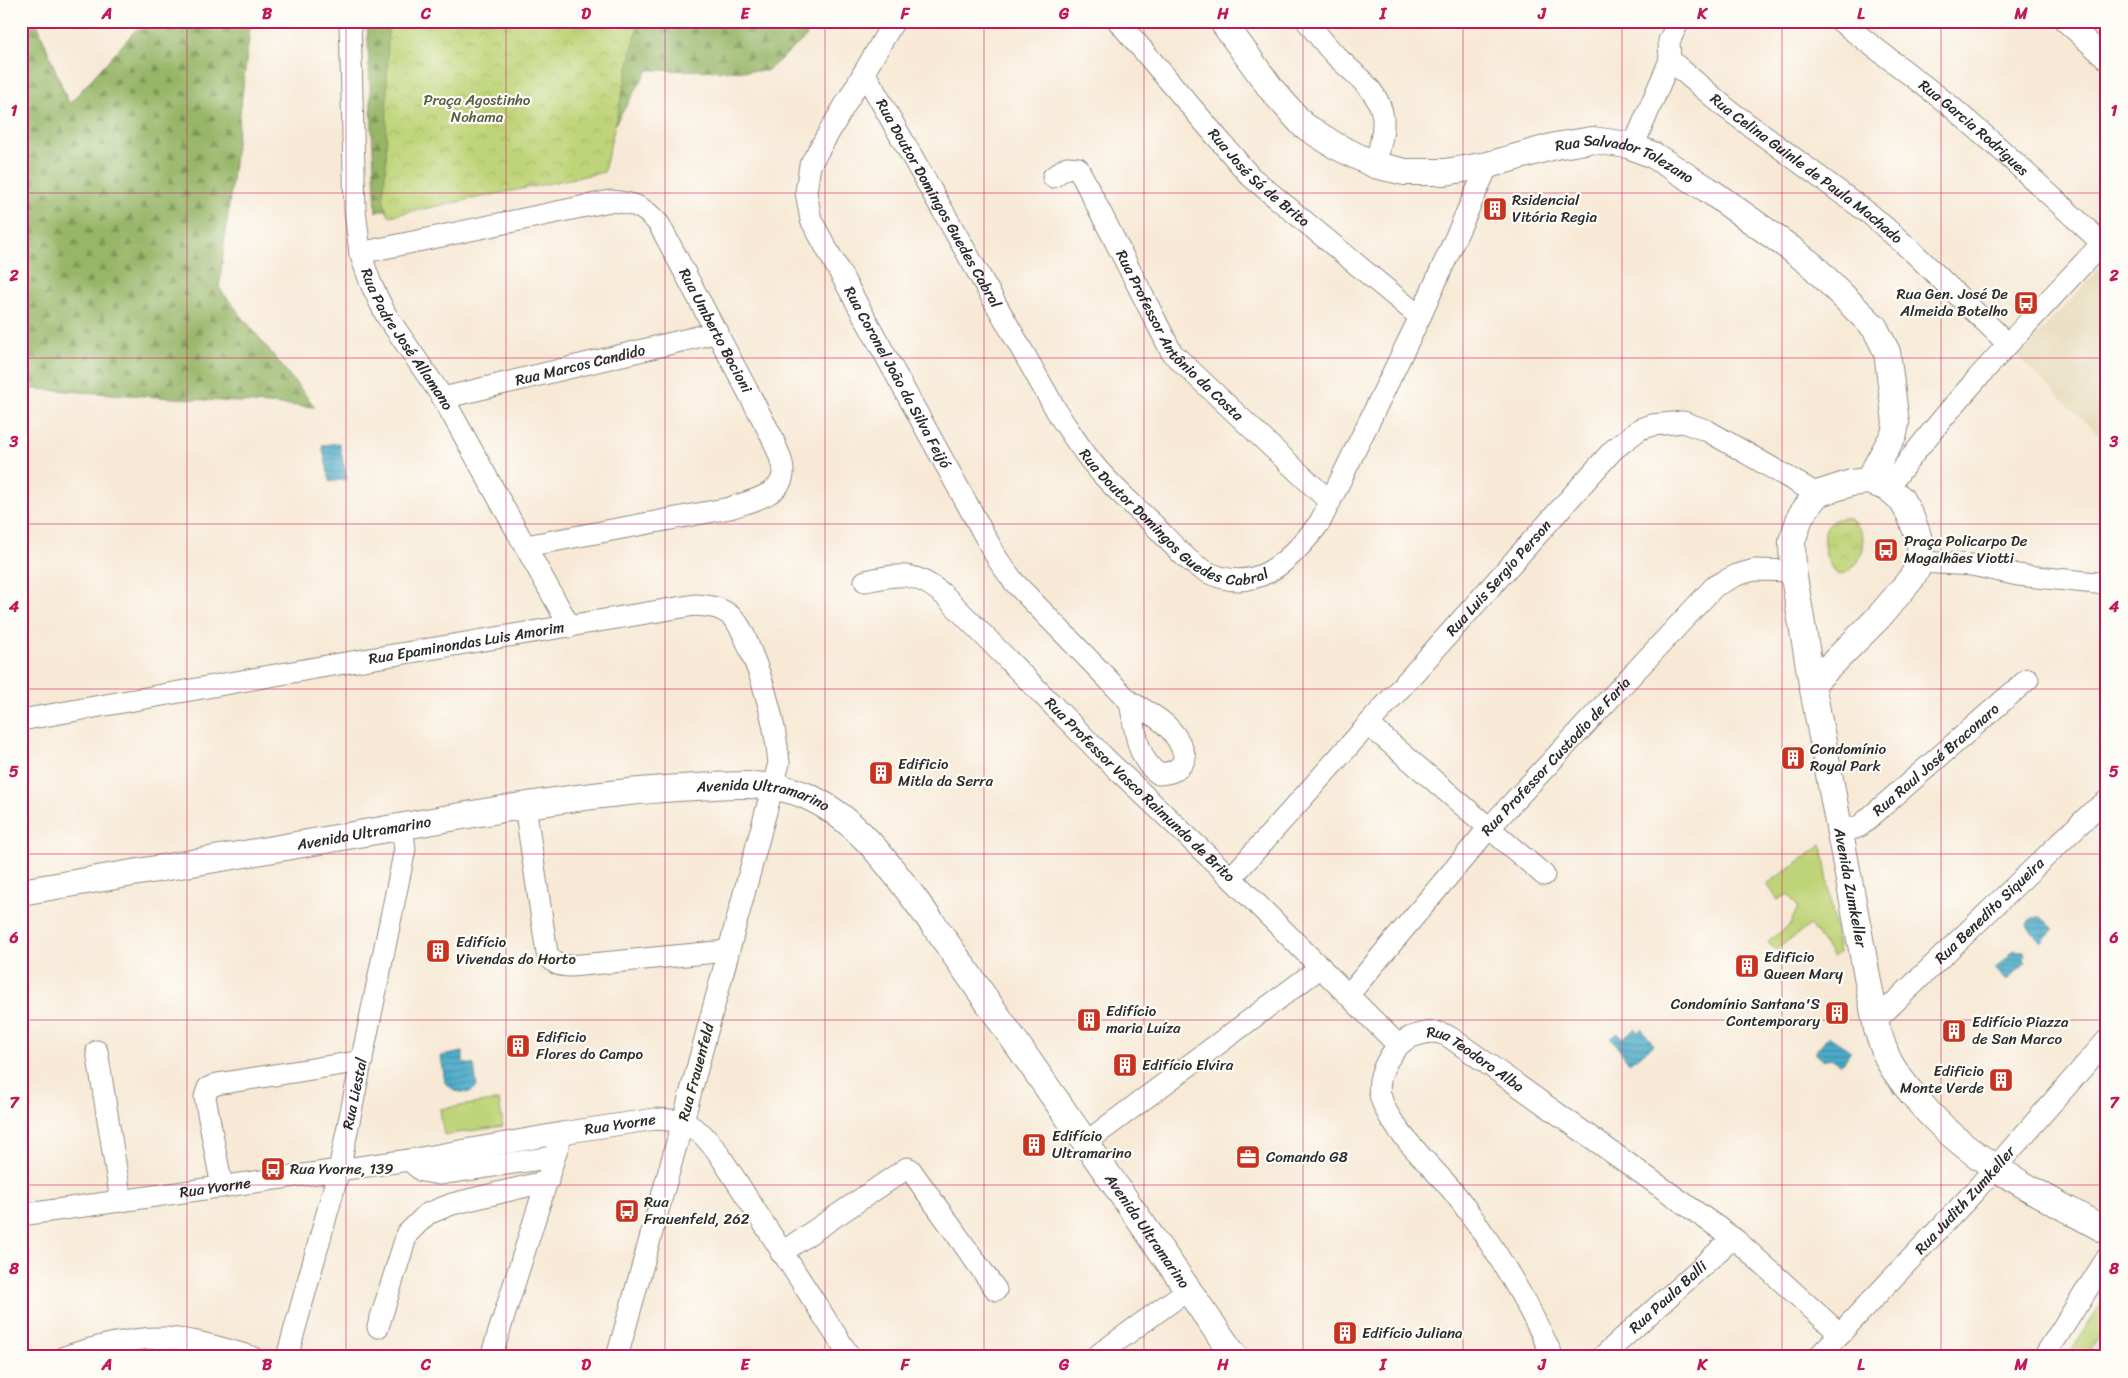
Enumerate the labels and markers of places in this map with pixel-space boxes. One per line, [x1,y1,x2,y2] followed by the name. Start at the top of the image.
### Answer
[1512,187,1597,230] place label: Rsidencial Vitória Regia
[1482,196,1508,222] building icon: Rsidencial Vitória Regia
[1896,281,2009,324] place label: Rua Gen. José De Almeida Botelho
[2013,290,2039,316] bus stop icon: Rua Gen. José De Almeida Botelho
[1904,528,2028,571] place label: Praça Policarpo De Magalhães Viotti
[1873,537,1899,563] bus stop icon: Praça Policarpo De Magalhães Viotti
[1810,736,1886,779] place label: Condomínio Royal Park
[1780,745,1806,771] building icon: Condomínio Royal Park
[898,751,993,794] place label: Edificio Mitla da Serra
[868,760,894,786] building icon: Edificio Mitla da Serra
[456,929,576,972] place label: Edifício Vivendas do Horto
[425,938,451,964] building icon: Edifício Vivendas do Horto
[1764,944,1843,987] place label: Edificio Queen Mary
[1734,953,1760,979] building icon: Edificio Queen Mary
[1671,991,1821,1034] place label: Condomínio Santana'S Contemporary
[1106,998,1181,1041] place label: Edifício maria Luíza
[1824,1000,1850,1026] building icon: Condomínio Santana'S Contemporary
[1076,1007,1102,1033] building icon: Edifício maria Luíza
[1972,1009,2069,1052] place label: Edifício Piazza de San Marco
[1941,1018,1967,1044] building icon: Edifício Piazza de San Marco
[536,1024,644,1067] place label: Edificio Flores do Campo
[505,1033,531,1059] building icon: Edificio Flores do Campo
[1112,1052,1138,1078] building icon: Edifício Elvira
[1142,1052,1234,1078] place label: Edifício Elvira
[1900,1058,1985,1101] place label: Edificio Monte Verde
[1988,1067,2014,1093] building icon: Edificio Monte Verde
[1052,1123,1132,1166] place label: Edifício Ultramarino
[1021,1132,1047,1158] building icon: Edifício Ultramarino
[1235,1144,1261,1170] office icon: Comando G8
[1266,1144,1348,1170] place label: Comando G8
[260,1156,286,1182] bus stop icon: Rua Yvorne, 139
[290,1156,393,1182] place label: Rua Yvorne, 139
[644,1189,750,1232] place label: Rua Frauenfeld, 262
[614,1198,640,1224] bus stop icon: Rua Frauenfeld, 262
[1332,1320,1358,1346] building icon: Edifício Juliana
[1362,1320,1463,1346] place label: Edifício Juliana

